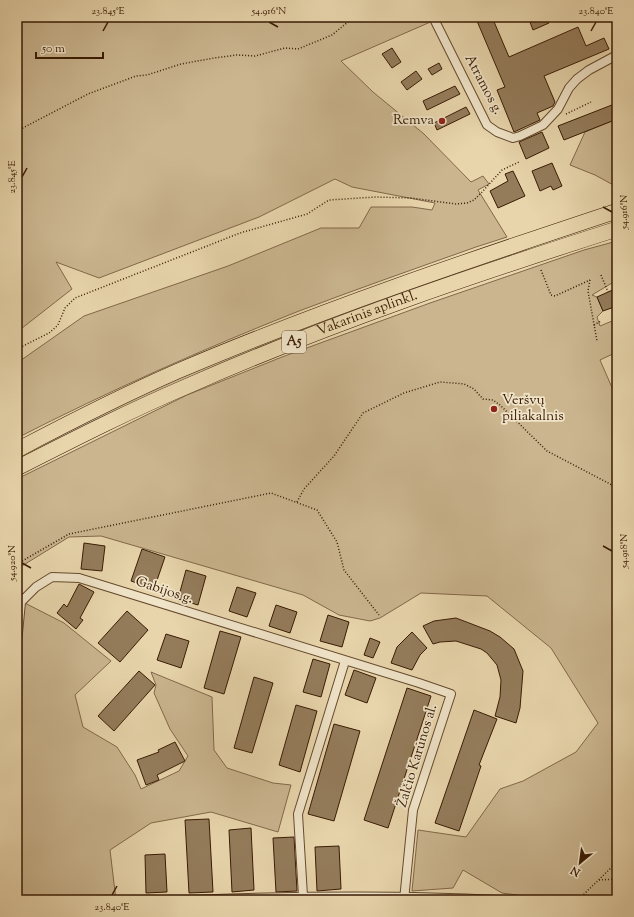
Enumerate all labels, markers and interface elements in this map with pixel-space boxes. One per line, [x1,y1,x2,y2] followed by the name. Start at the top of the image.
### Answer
[91,4,125,19] text: 23.845°E
[251,4,286,19] text: 54.916°N
[579,4,613,19] text: 23.840°E
[36,34,103,60] scale bar
[41,40,65,58] text: 50 m
[459,51,507,119] street label: Atramos g.
[393,111,435,131] place label: Remva
[437,116,447,126] marker: Remva
[5,160,20,194] text: 23.845°E
[617,195,632,230] text: 54.916°N
[314,286,421,342] street label: Vakarinis aplinkl.
[282,331,306,353] road number: A5
[502,391,564,427] place label: Veršvų piliakalnis
[489,404,499,414] marker: Veršvų piliakalnis
[617,534,632,569] text: 54.918°N
[5,545,20,582] text: 54.920°N
[132,572,196,610] street label: Gabijos g.
[393,702,443,810] street label: Žalčio Karūnos al.
[560,843,600,883] north arrow
[568,862,584,880] text: N
[95,900,129,915] text: 23.840°E

